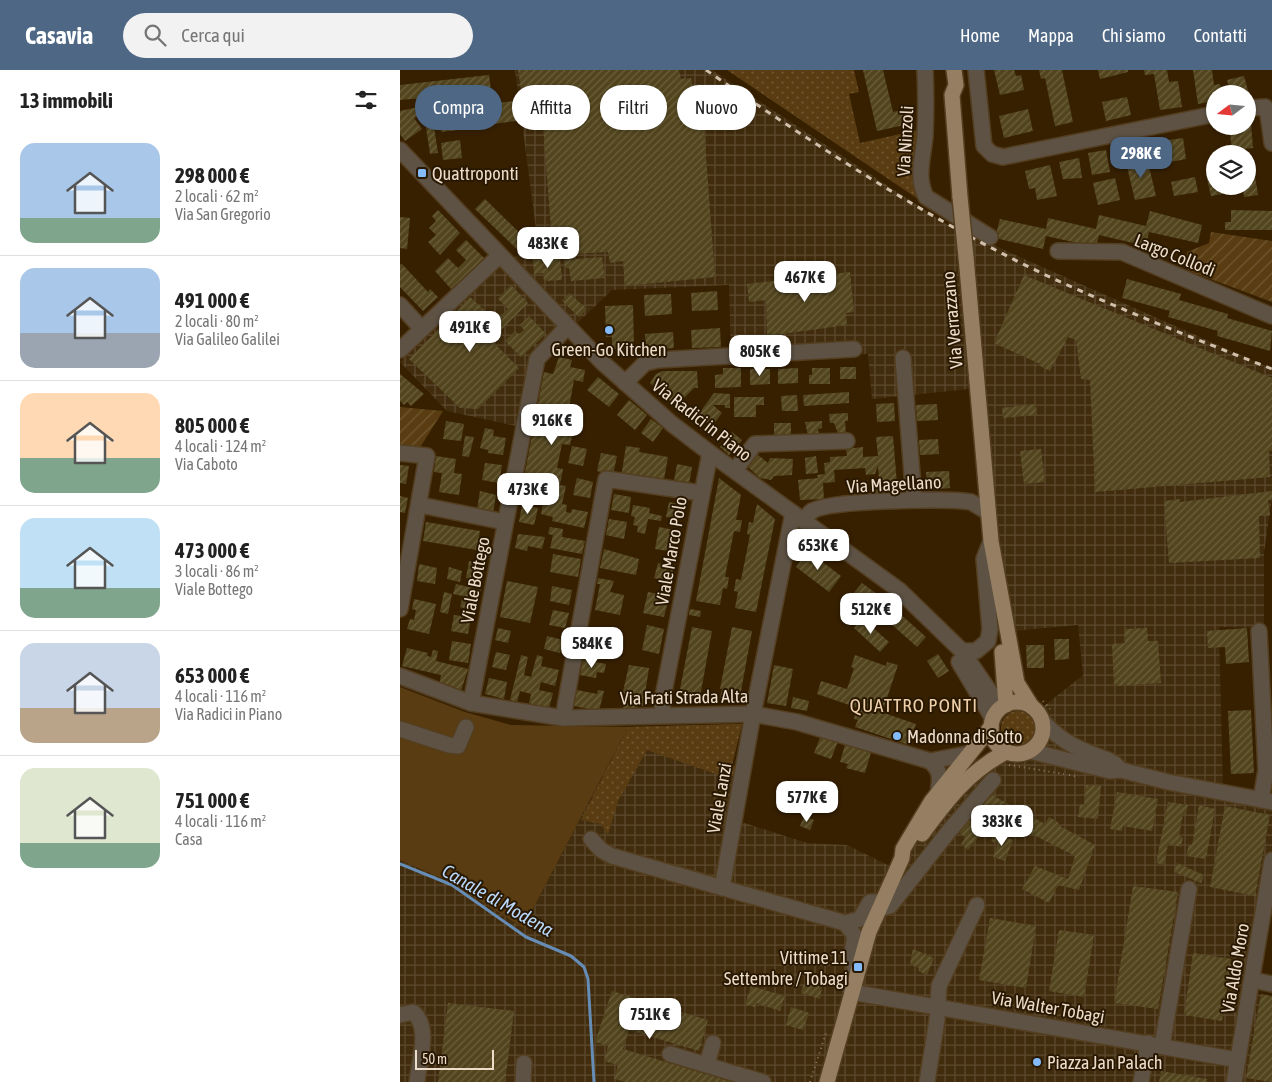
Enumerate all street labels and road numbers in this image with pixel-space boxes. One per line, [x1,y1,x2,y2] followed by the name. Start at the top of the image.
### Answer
[893,105,917,177] street label: Via Ninzoli
[1131,229,1219,281] street label: Largo Collodi
[937,271,967,369] street label: Via Verrazzano
[648,375,756,465] street label: Via Radici in Piano
[846,471,942,497] street label: Via Magellano
[651,495,691,607] street label: Viale Marco Polo
[456,535,494,625] street label: Viale Bottego
[620,685,748,709] street label: Via Frati Strada Alta
[702,761,736,835] street label: Viale Lanzi
[1217,921,1253,1015] street label: Via Aldo Moro
[990,987,1106,1027] street label: Via Walter Tobagi

